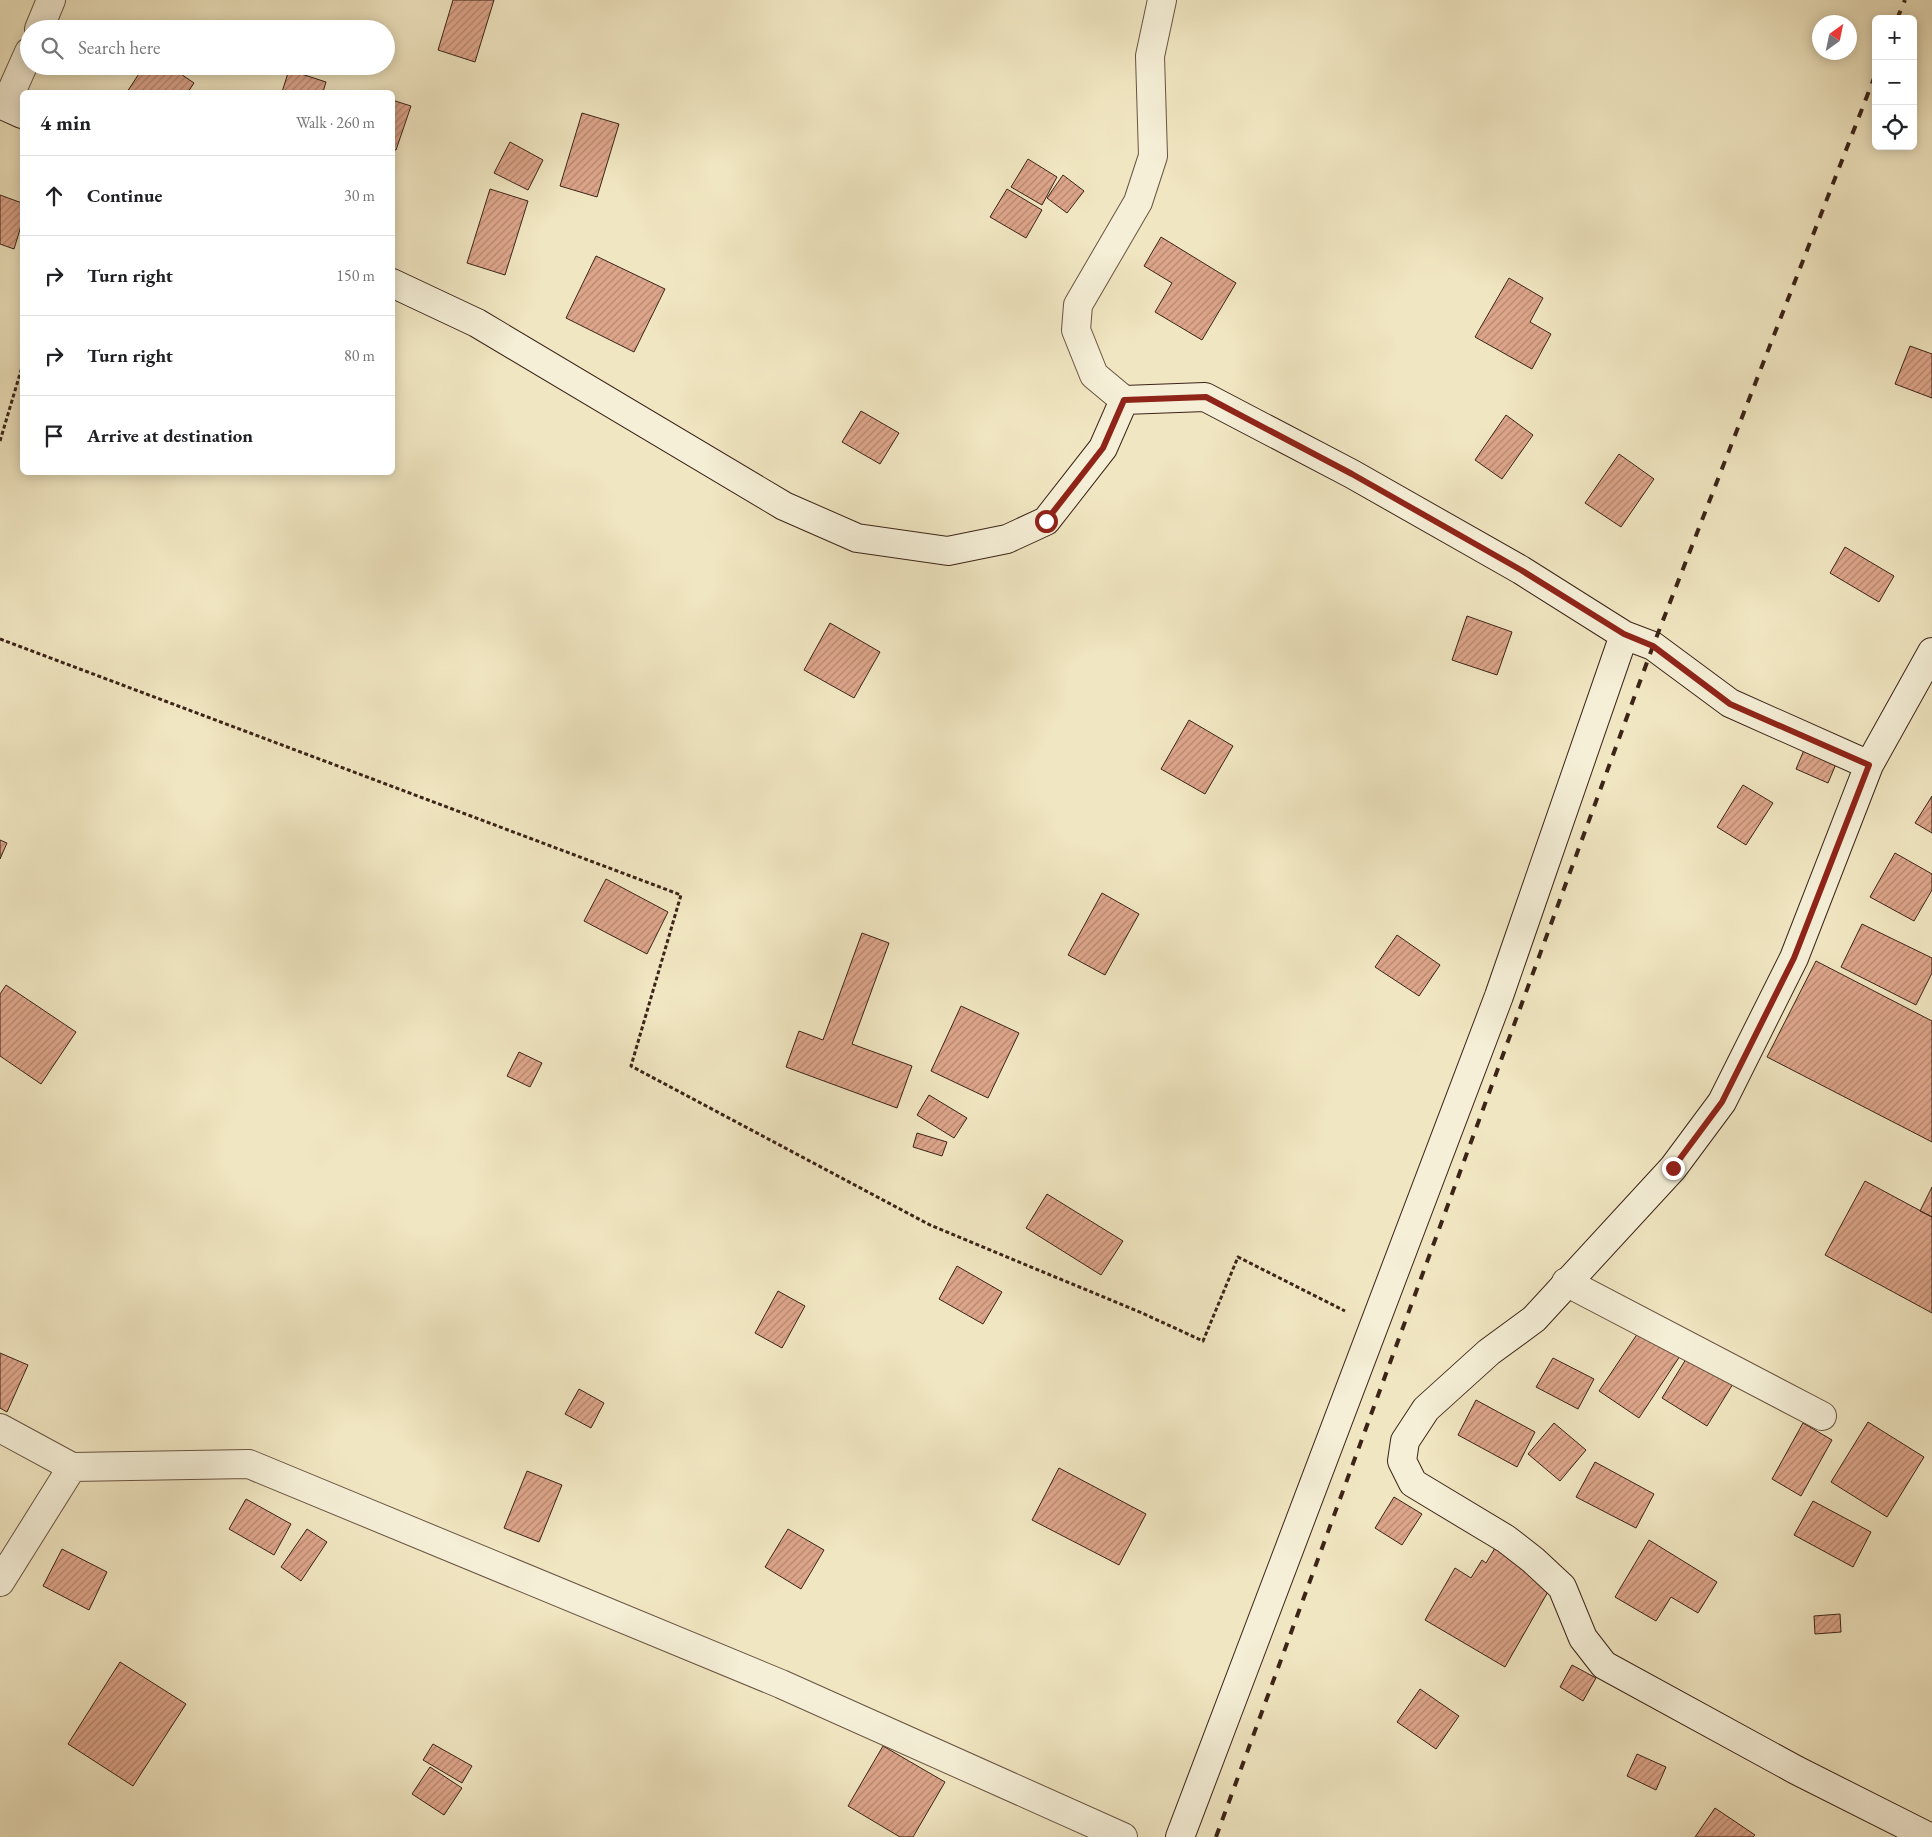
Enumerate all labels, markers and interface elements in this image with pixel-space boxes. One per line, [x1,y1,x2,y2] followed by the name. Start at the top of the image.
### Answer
[1812,15,1857,60] north arrow
[1872,15,1917,150] map controls
[1872,15,1917,60] button: +
[20,20,395,75] search box
[38,34,66,62] icon: search
[78,35,160,60] text: Search here
[1872,60,1917,105] button: −
[1872,105,1917,150] button: locate
[40,109,91,136] text: 4 min
[296,112,375,133] text: Walk · 260 m
[40,182,68,210] icon: ahead
[87,183,162,208] text: Continue
[344,185,375,206] text: 30 m
[40,262,68,290] icon: right
[87,263,173,288] text: Turn right
[336,265,375,286] text: 150 m
[40,342,68,370] icon: right
[87,343,173,368] text: Turn right
[344,345,375,366] text: 80 m
[40,422,68,450] icon: arrive
[87,423,253,448] text: Arrive at destination
[1035,510,1058,533] route start
[1662,1157,1685,1180] route end

